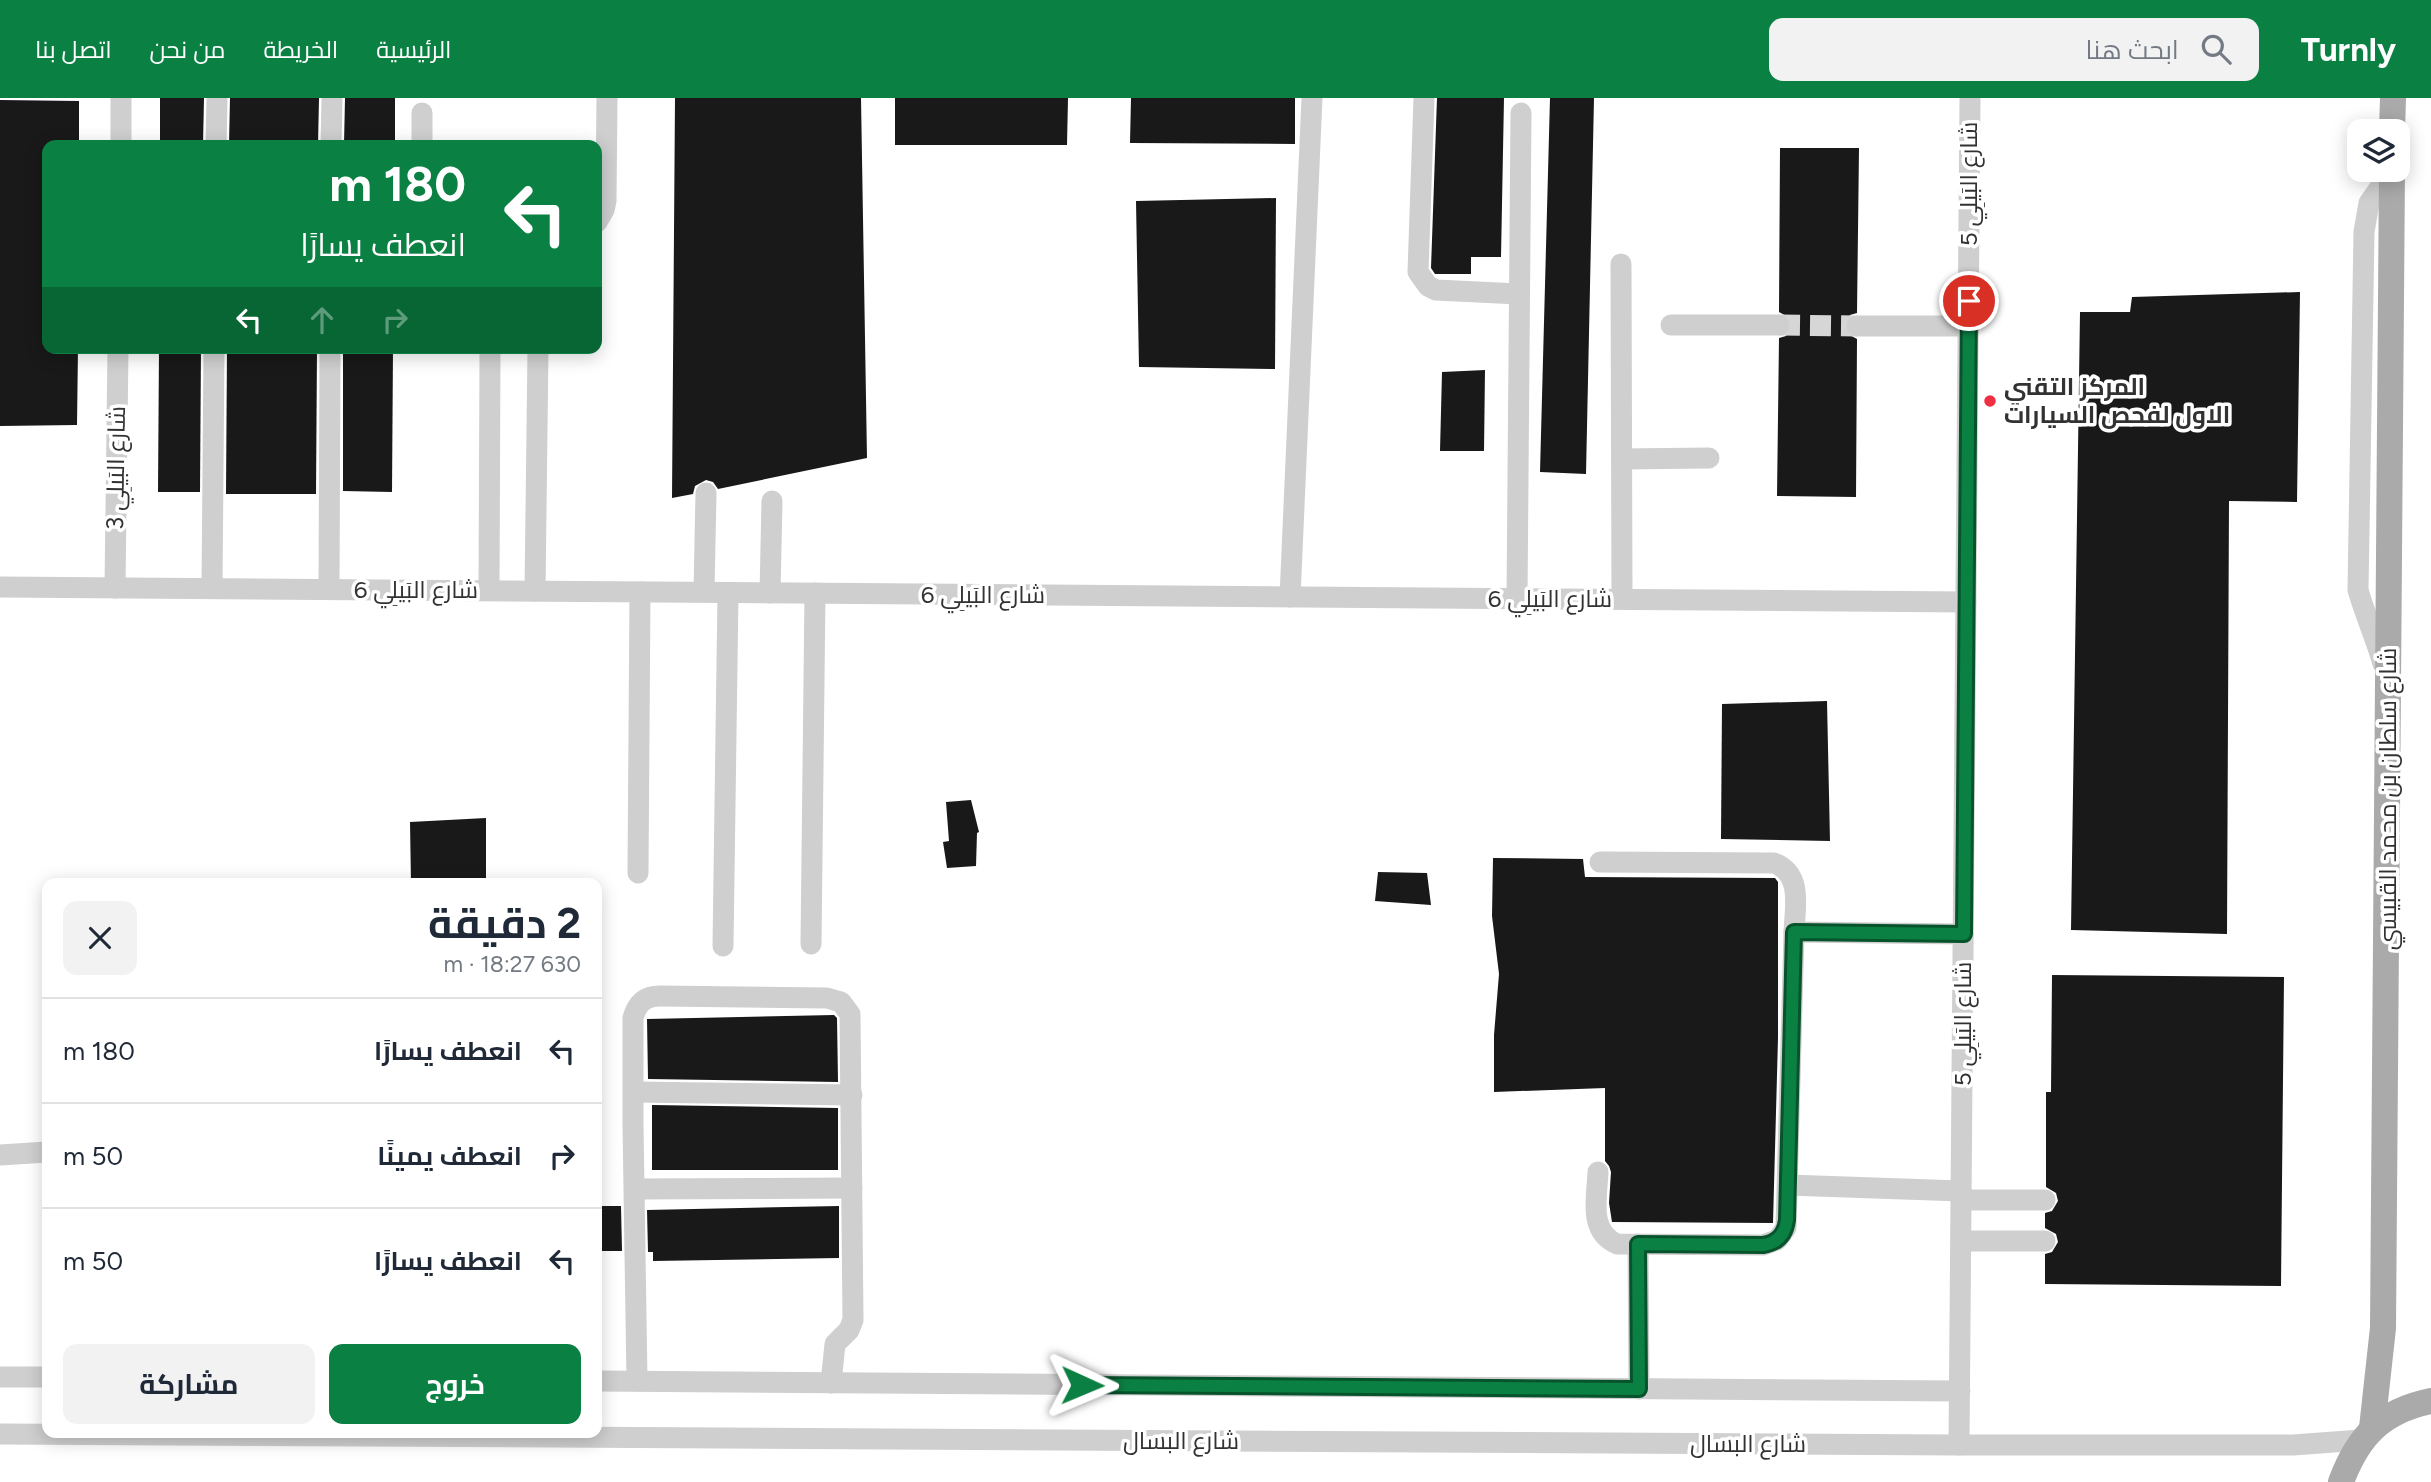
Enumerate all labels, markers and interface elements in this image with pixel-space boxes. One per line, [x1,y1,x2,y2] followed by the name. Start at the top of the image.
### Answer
[1769,18,2259,81] search box
[2197,30,2235,68] icon: search
[2301,30,2396,69] text: Turnly
[2086,34,2179,66] text: ابحث هنا
[35,35,112,64] text: اتصل بنا
[150,35,225,64] text: من نحن
[263,35,338,64] text: الخريطة
[376,35,452,64] text: الرئيسية
[2347,119,2410,182] map controls
[2347,119,2410,182] button: layers
[1954,122,1988,246] street label: شارع البَيلِي 5
[329,154,466,213] text: 180 m
[490,168,581,259] icon: left
[300,226,466,264] text: انعطف يسارًا
[1939,271,1999,331] pin
[1950,282,1988,320] icon: arrive
[230,301,268,339] icon: left
[303,301,341,339] icon: ahead
[376,301,414,339] icon: right
[2004,372,2230,429] place label: المركز التقني الاول لفحص السيارات
[1982,393,1998,409] marker: المركز التقني الاول لفحص السيارات
[100,406,136,530] street label: شارع البَيلِي 3
[354,575,478,609] street label: شارع البَيلِي 6
[921,580,1045,614] street label: شارع البَيلِي 6
[1488,584,1612,618] street label: شارع البَيلِي 6
[2373,648,2406,950] street label: شارع سلطان بن محمد القبيسي
[428,898,581,949] text: 2 دقيقة
[63,901,137,975] button: close
[444,950,581,978] text: 630 m · 18:27
[1948,962,1982,1086] street label: شارع البَيلِي 5
[543,1032,581,1070] icon: left
[63,1035,135,1067] text: 180 m
[374,1035,522,1067] text: انعطف يسارًا
[543,1137,581,1175] icon: right
[63,1140,123,1172] text: 50 m
[377,1140,522,1172] text: انعطف يمينًا
[543,1242,581,1280] icon: left
[63,1245,123,1277] text: 50 m
[374,1245,522,1277] text: انعطف يسارًا
[63,1344,315,1424] button: مشاركة
[329,1344,581,1424] button: خروج
[1045,1348,1119,1422] position arrow
[1123,1426,1239,1457] street label: شارع البسال
[1690,1429,1806,1460] street label: شارع البسال

